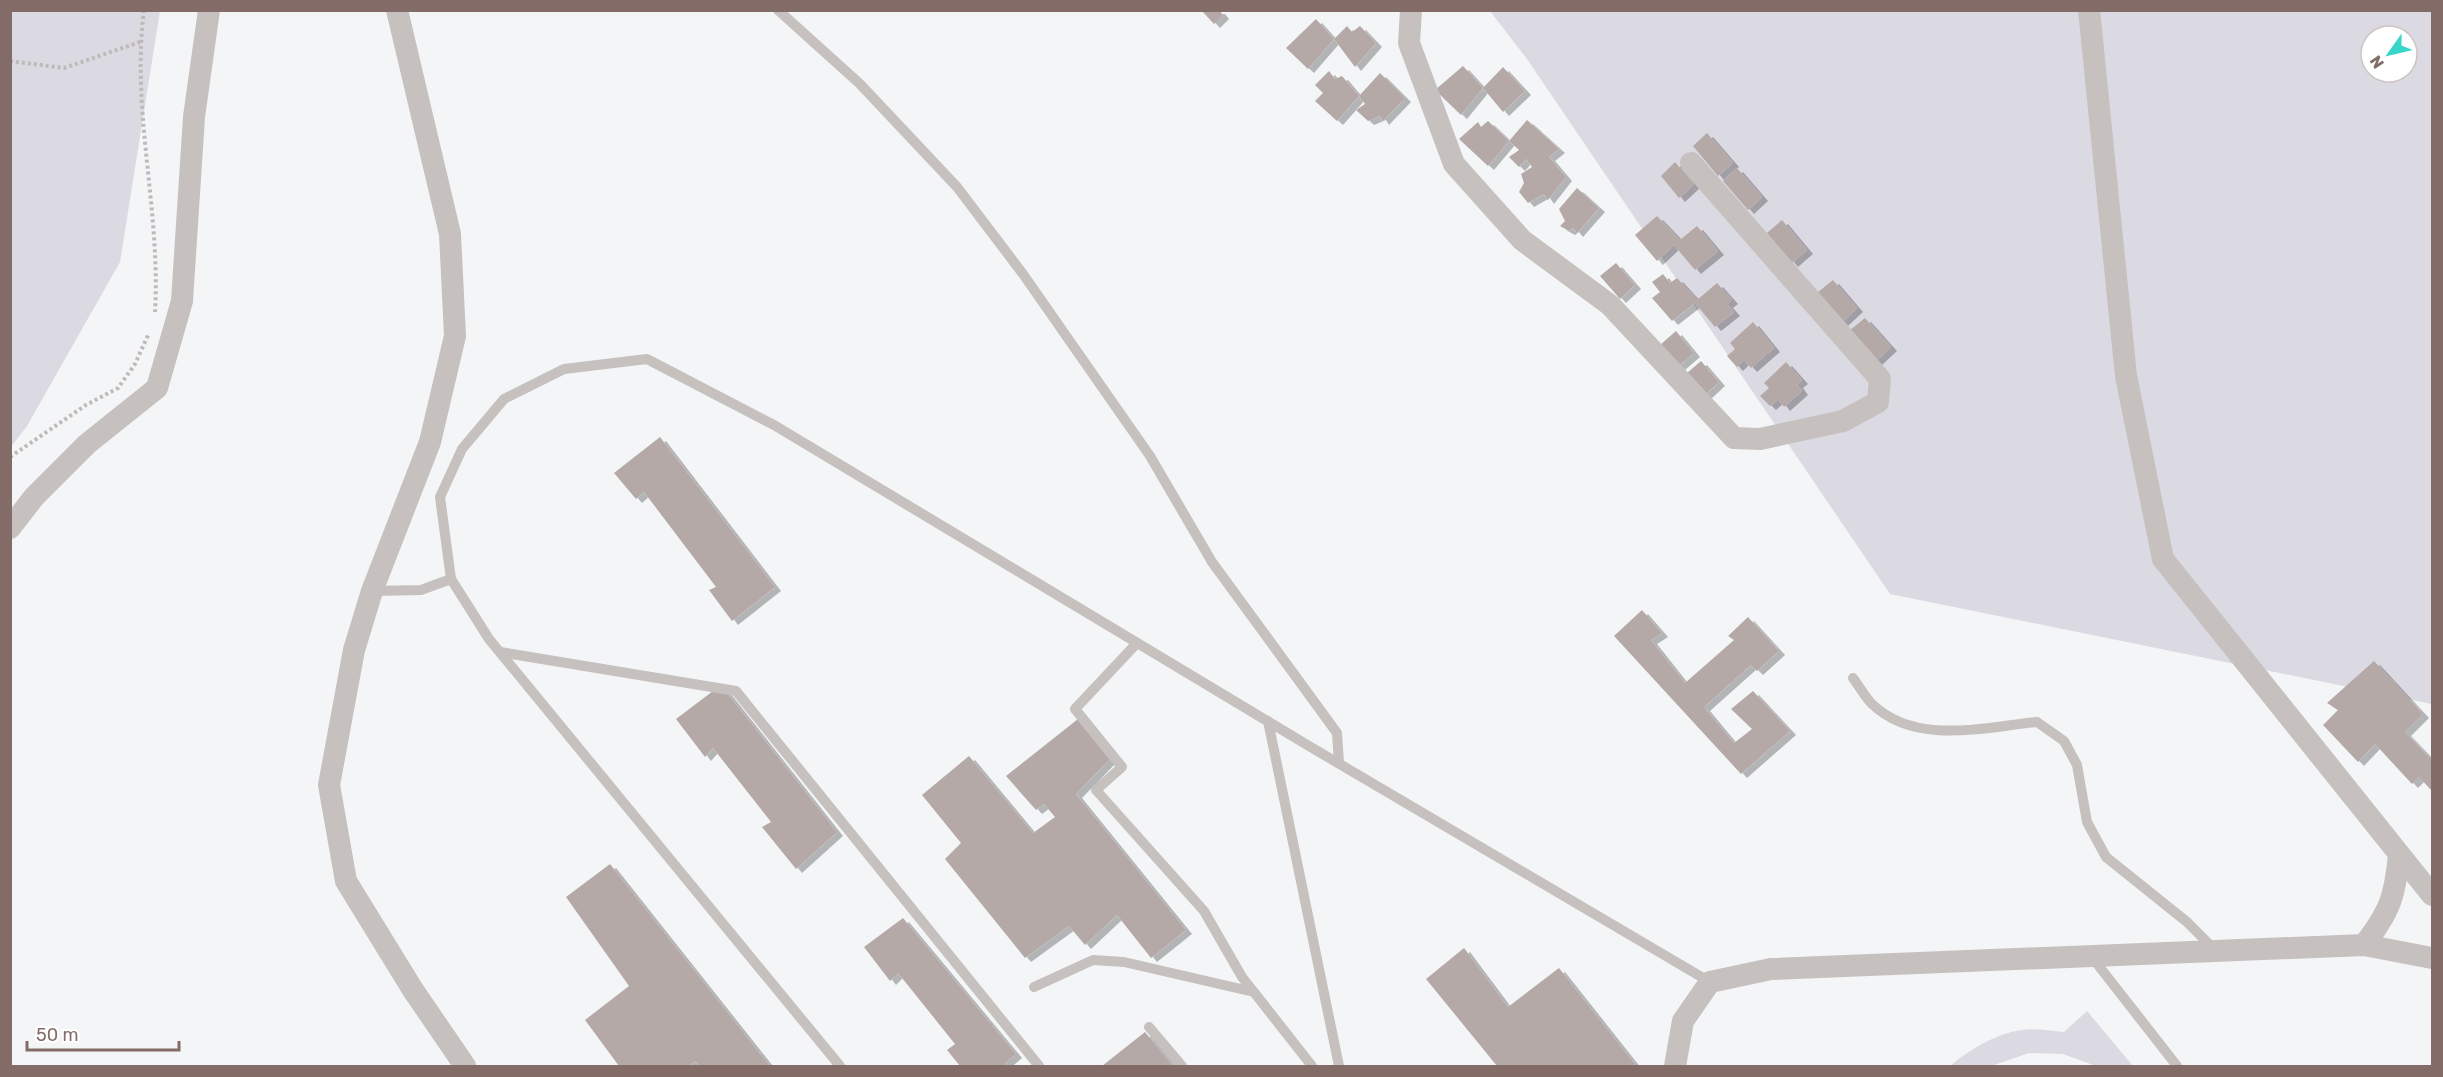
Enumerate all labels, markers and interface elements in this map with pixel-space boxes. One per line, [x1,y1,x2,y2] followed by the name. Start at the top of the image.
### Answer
[2359,24,2419,84] north arrow
[2366,52,2388,72] text: N
[27,1014,178,1052] scale bar
[36,1024,79,1046] text: 50 m

